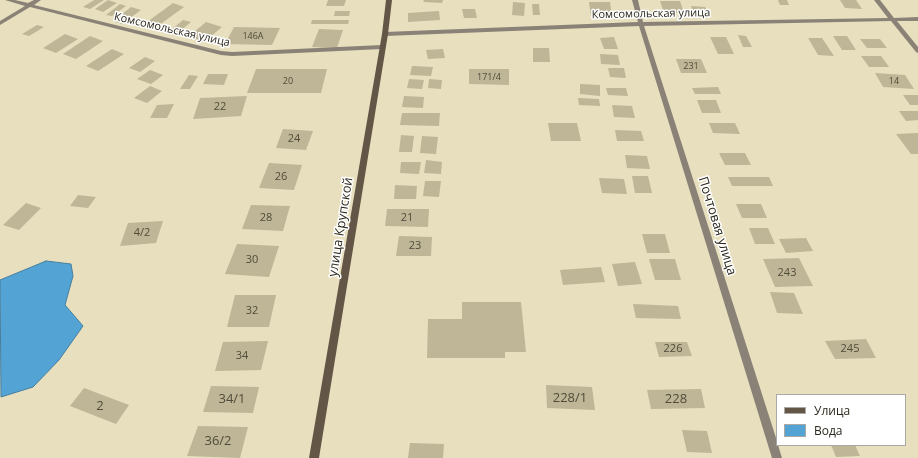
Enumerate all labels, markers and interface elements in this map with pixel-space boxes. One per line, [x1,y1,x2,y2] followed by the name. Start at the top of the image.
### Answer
[592,6,710,22] street label: Комсомольская улица
[113,10,231,50] street label: Комсомольская улица
[242,31,264,41] house number: 146А
[683,61,699,71] house number: 231
[477,72,501,82] house number: 171/4
[283,76,293,86] house number: 20
[889,76,899,86] house number: 14
[214,100,226,114] house number: 22
[288,132,300,146] house number: 24
[275,170,287,184] house number: 26
[695,175,739,277] street label: Почтовая улица
[325,176,357,278] street label: улица Крупской
[260,211,272,225] house number: 28
[401,211,413,225] house number: 21
[134,226,150,240] house number: 4/2
[409,239,421,253] house number: 23
[246,253,258,267] house number: 30
[778,266,796,280] house number: 243
[246,304,258,318] house number: 32
[664,342,682,356] house number: 226
[841,342,859,356] house number: 245
[236,349,248,363] house number: 34
[553,390,587,406] house number: 228/1
[218,391,246,407] house number: 34/1
[665,391,687,407] house number: 228
[776,394,906,446] legend
[96,398,104,414] house number: 2
[814,402,850,419] text: Улица
[814,422,843,439] text: Вода
[204,433,232,449] house number: 36/2

